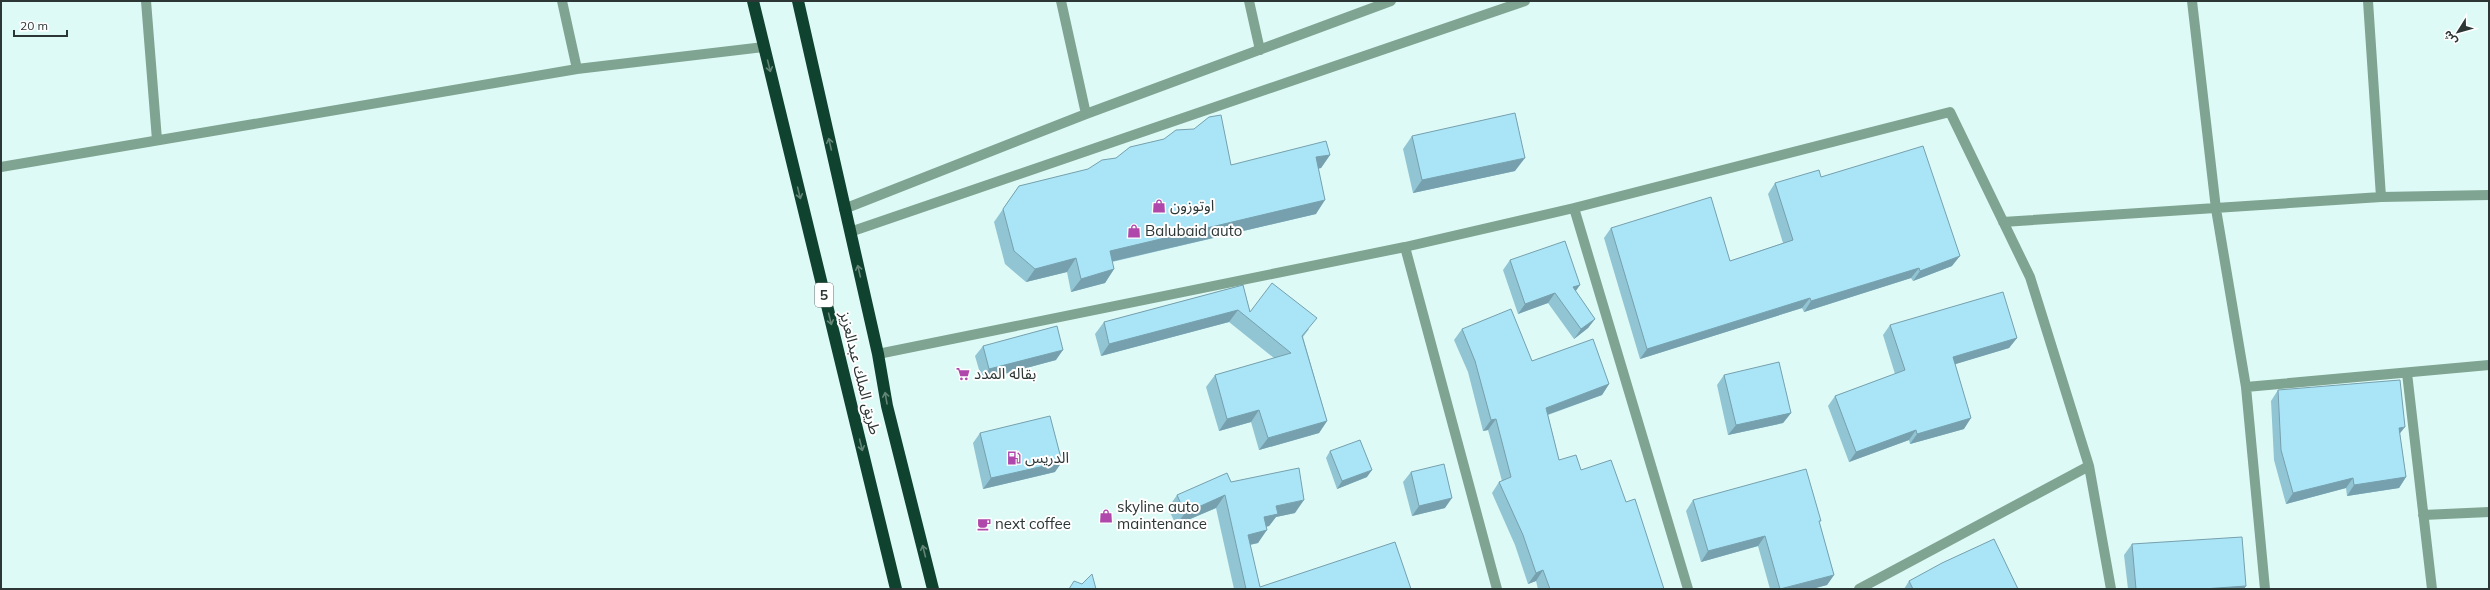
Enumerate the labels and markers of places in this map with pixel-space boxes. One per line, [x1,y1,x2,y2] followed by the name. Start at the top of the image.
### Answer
[1170,196,1214,215] place label: اوتوزون
[1151,198,1167,214] shop icon: اوتوزون
[1145,221,1242,240] place label: Balubaid auto
[1126,223,1142,239] shop icon: Balubaid auto
[974,364,1036,383] place label: بقاله المدد
[955,366,971,382] supermarket icon: بقاله المدد
[1025,448,1069,467] place label: الدريس
[1006,450,1022,466] fuel station icon: الدريس
[1117,497,1207,533] place label: skyline auto maintenance
[1098,508,1114,524] shop icon: skyline auto maintenance
[995,514,1071,533] place label: next coffee
[976,516,992,532] cafe icon: next coffee

